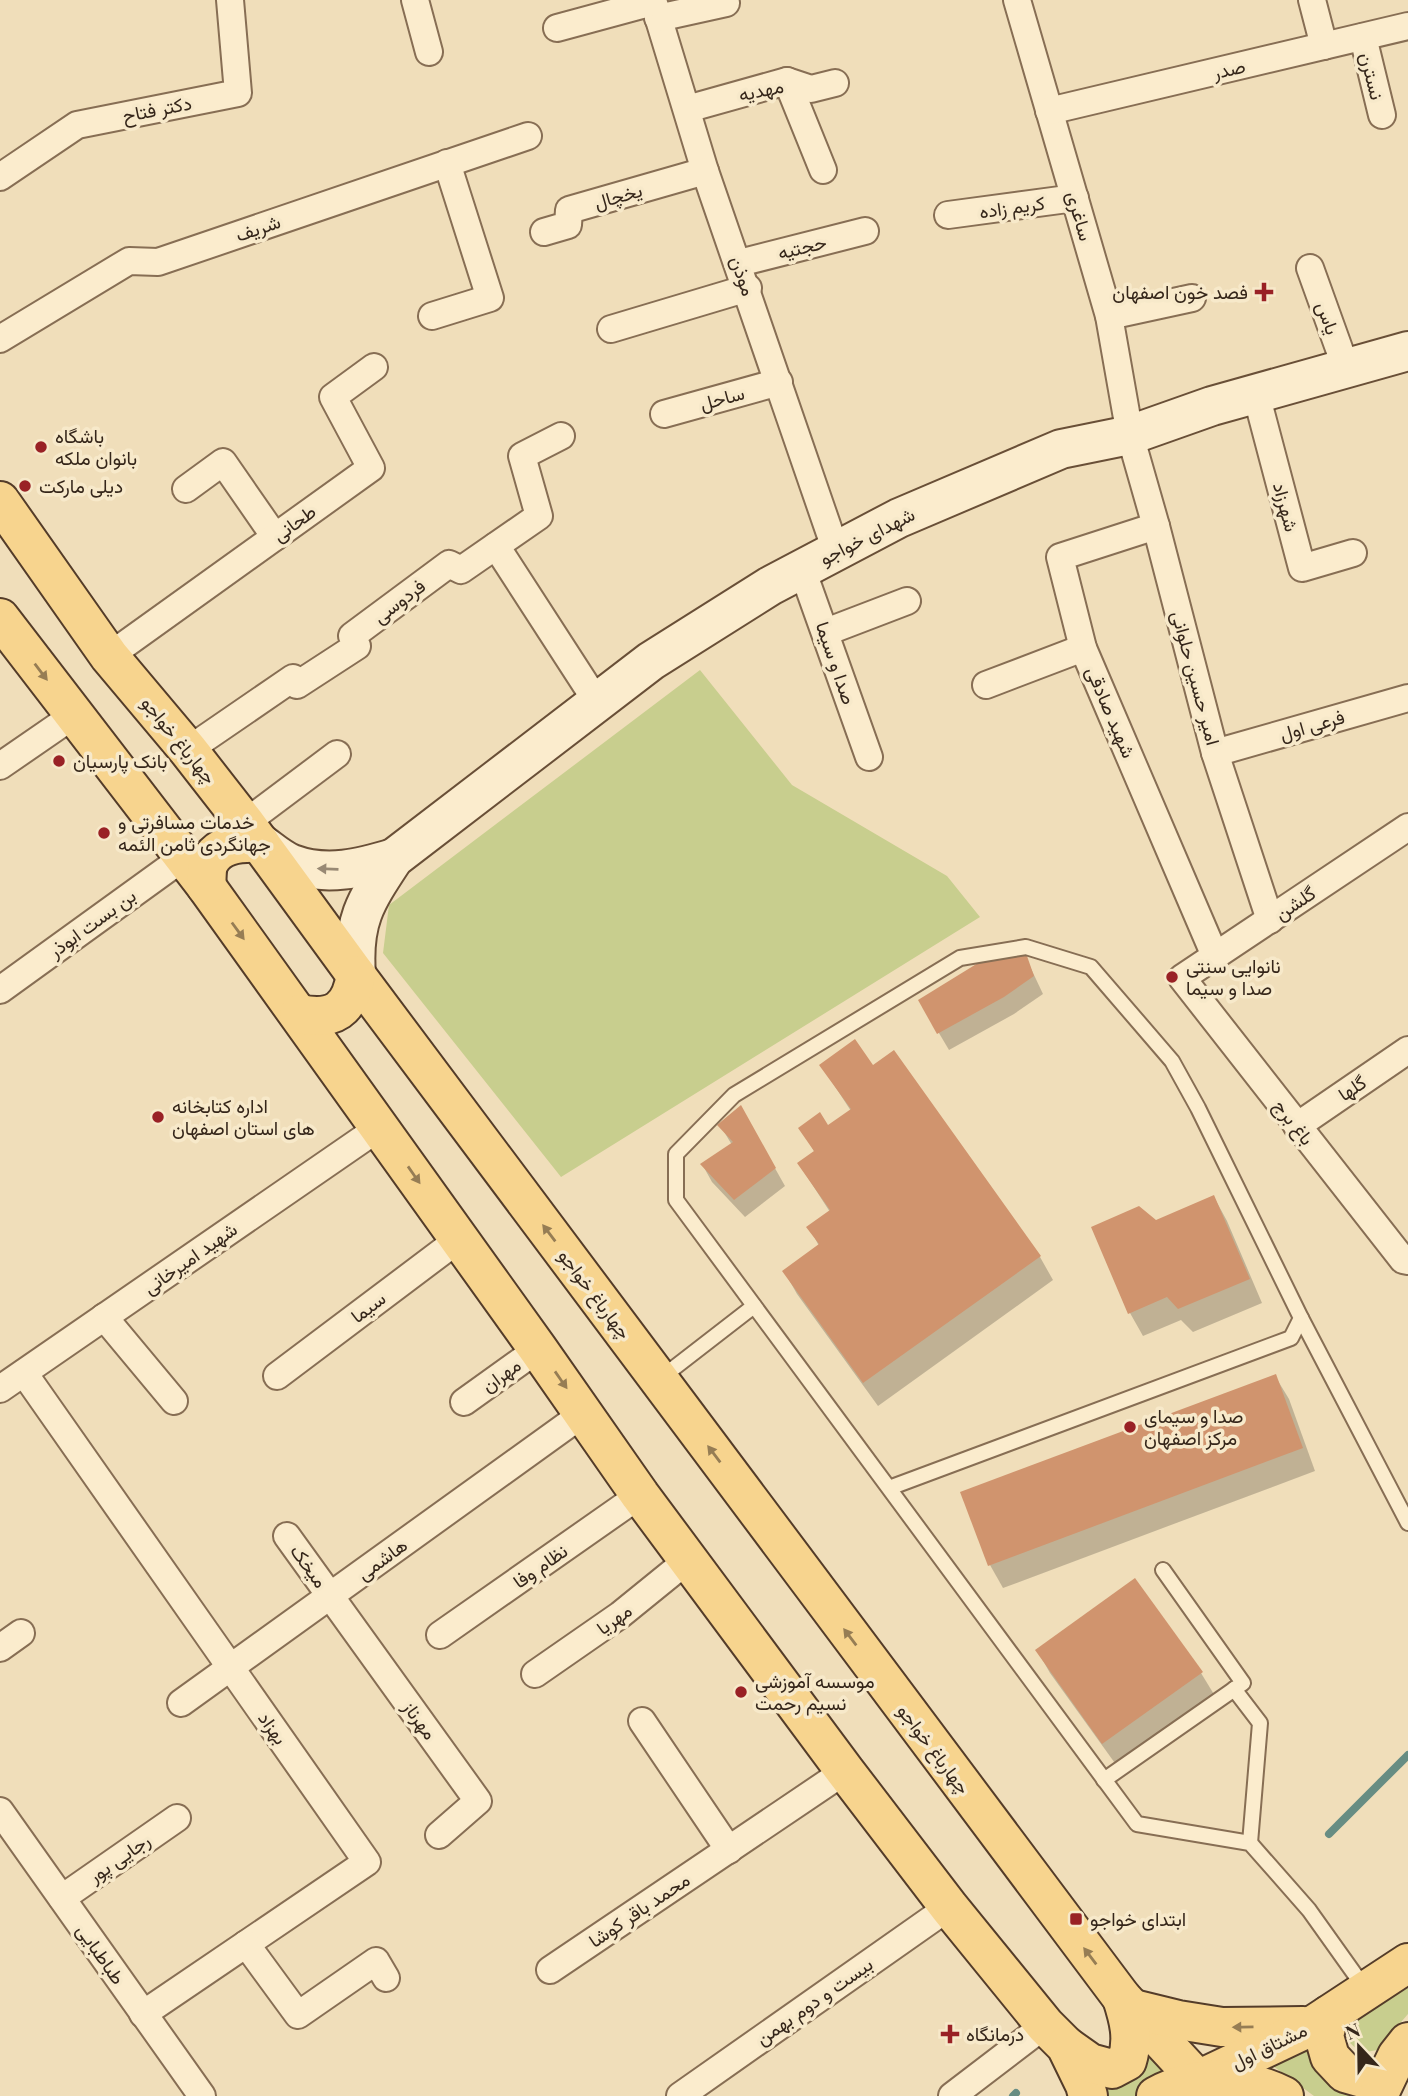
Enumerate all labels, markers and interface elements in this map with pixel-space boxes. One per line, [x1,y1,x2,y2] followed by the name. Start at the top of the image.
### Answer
[1355,49,1391,102] street label: نسترن
[1209,52,1248,85] street label: صدر
[736,72,786,106] street label: مهدیه
[120,89,194,128] street label: دکتر فتاح
[591,176,645,216] street label: یخچال
[1061,188,1100,244] street label: ساغری
[977,189,1047,224] street label: کریم زاده
[232,207,284,247] street label: شریف
[775,227,829,265] street label: حجتیه
[725,252,763,299] street label: موذن
[1112,278,1248,304] place label: فصد خون اصفهان
[1254,282,1274,302] marker: فصد خون اصفهان
[1311,298,1347,338] street label: یاس
[696,379,747,415] street label: ساحل
[55,422,137,470] place label: باشگاه بانوان ملکه
[33,439,49,455] marker: باشگاه بانوان ملکه
[39,472,123,498] place label: دیلی مارکت
[17,478,33,494] marker: دیلی مارکت
[1268,479,1306,534] street label: شهرزاد
[266,498,320,547] street label: طحانی
[814,500,919,570] street label: شهدای خواجو
[367,572,430,628] street label: فردوسی
[1167,608,1227,748] street label: امیر حسین حلوانی
[811,618,863,708] street label: صدا و سیما
[34,662,49,680] one-way arrow
[1081,662,1143,761] street label: شهید صادقی
[135,690,223,790] street label: چهارباغ خواجو
[1276,702,1347,746] street label: فرعی اول
[73,747,167,775] place label: بانک پارسیان
[51,753,67,769] marker: بانک پارسیان
[118,808,271,856] place label: خدمات مسافرتی و جهانگردی ثامن الئمه
[96,825,112,841] marker: خدمات مسافرتی و جهانگردی ثامن الئمه
[316,864,338,875] one-way arrow
[1269,879,1320,925] street label: گلشن
[42,882,140,963] street label: بن بست ابوذر
[231,922,245,940] one-way arrow
[1186,952,1281,1000] place label: نانوایی سنتی صدا و سیما
[1164,969,1180,985] marker: نانوایی سنتی صدا و سیما
[1332,1068,1371,1106] street label: گلها
[172,1092,315,1140] place label: اداره کتابخانه های استان اصفهان
[1268,1093,1321,1150] street label: باغ برج
[150,1109,166,1125] marker: اداره کتابخانه های استان اصفهان
[407,1166,421,1184] one-way arrow
[137,1215,242,1299] street label: شهید امیرخانی
[542,1224,556,1242] one-way arrow
[552,1243,638,1345] street label: چهارباغ خواجو
[345,1284,390,1328] street label: سیما
[475,1351,525,1397] street label: مهران
[553,1371,567,1389] one-way arrow
[1144,1402,1243,1450] place label: صدا و سیمای مرکز اصفهان
[1122,1419,1138,1435] marker: صدا و سیمای مرکز اصفهان
[708,1445,722,1463] one-way arrow
[351,1531,412,1585] street label: هاشمی
[507,1537,573,1594] street label: نظام وفا
[285,1538,334,1592] street label: میخک
[590,1597,636,1640] street label: مهریا
[844,1628,858,1646] one-way arrow
[755,1667,875,1716] place label: موسسه آموزشی نسیم رحمت
[733,1684,749,1700] marker: موسسه آموزشی نسیم رحمت
[397,1694,444,1744] street label: مهرناز
[891,1698,977,1800] street label: چهارباغ خواجو
[253,1706,294,1749] street label: بهزاد
[81,1826,156,1890] street label: رجایی پور
[583,1866,694,1953] street label: محمد باقر کوشا
[1090,1905,1186,1931] place label: ابتدای خواجو
[1068,1911,1084,1927] marker: ابتدای خواجو
[71,1918,132,1989] street label: طباطبایی
[1083,1946,1097,1965] one-way arrow
[750,1950,878,2051] street label: بیست و دوم بهمن
[1324,2012,1394,2082] north arrow
[1226,2016,1311,2075] street label: مشتاق اول
[1341,2016,1364,2045] text: N
[966,2020,1024,2046] place label: درمانگاه
[1232,2021,1254,2032] one-way arrow
[940,2024,960,2044] marker: درمانگاه

